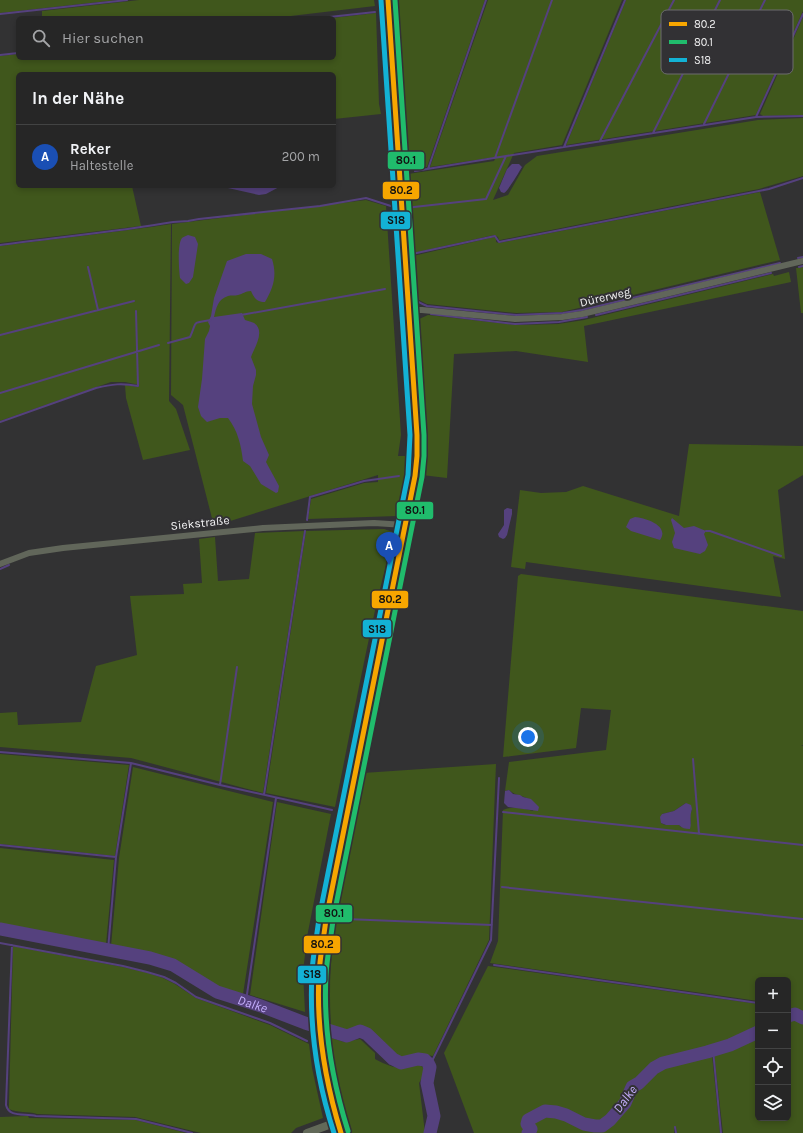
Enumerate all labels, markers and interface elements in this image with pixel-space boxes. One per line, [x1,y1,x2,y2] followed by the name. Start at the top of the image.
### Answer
[661,10,793,74] legend
[16,16,336,60] search box
[694,18,716,31] text: 80.2
[30,27,52,49] icon: search
[62,29,144,47] text: Hier suchen
[694,36,713,49] text: 80.1
[694,54,711,67] text: S18
[32,88,124,108] text: In der Nähe
[70,140,110,158] text: Reker
[41,149,49,164] text: A
[282,149,320,164] text: 200 m
[387,151,425,170] line badge: 80.1
[396,154,416,167] text: 80.1
[70,158,133,173] text: Haltestelle
[382,181,420,200] line badge: 80.2
[389,184,413,197] text: 80.2
[380,211,411,230] line badge: S18
[387,214,405,227] text: S18
[578,284,632,310] street label: Dürerweg
[396,501,434,520] line badge: 80.1
[405,504,425,517] text: 80.1
[170,513,230,533] street label: Siekstraße
[376,532,402,565] pin: A
[371,590,409,609] line badge: 80.2
[378,593,402,606] text: 80.2
[362,619,392,638] line badge: S18
[368,623,386,636] text: S18
[518,727,538,747] your location
[315,904,353,923] line badge: 80.1
[324,907,344,920] text: 80.1
[303,935,341,954] line badge: 80.2
[310,938,334,951] text: 80.2
[297,965,327,984] line badge: S18
[303,968,321,981] text: S18
[755,977,791,1121] map controls
[755,977,791,1013] button: +
[236,992,270,1015] water label: Dalke
[755,1013,791,1049] button: −
[755,1049,791,1085] button: locate
[610,1082,640,1116] water label: Dalke
[755,1085,791,1121] button: layers

